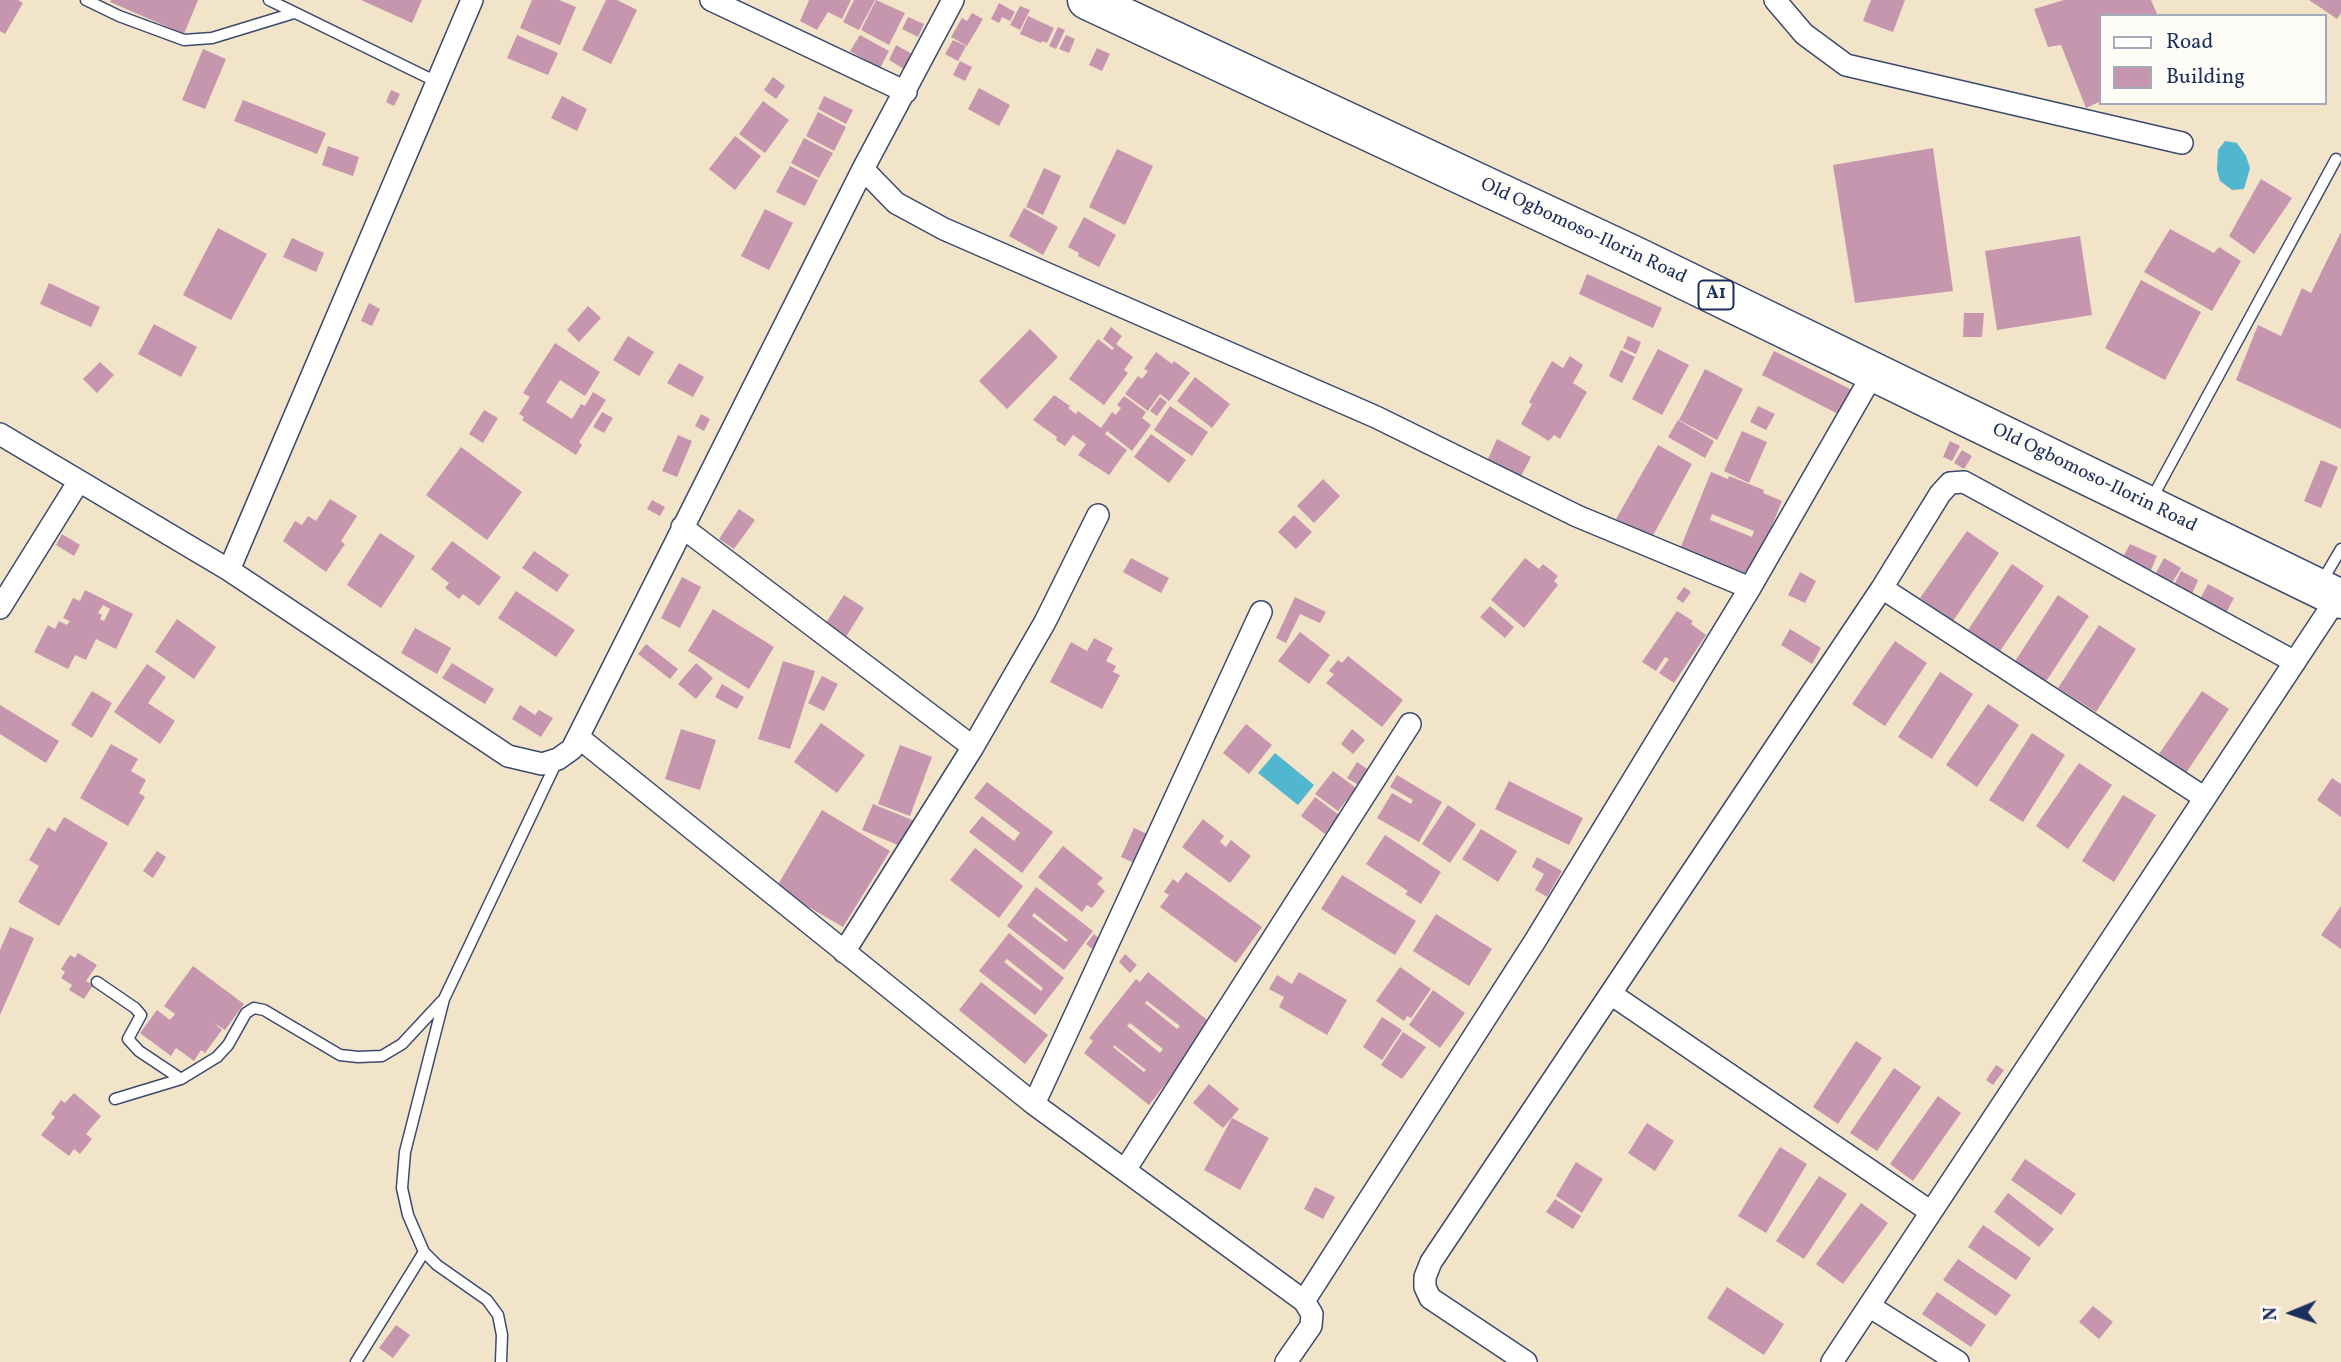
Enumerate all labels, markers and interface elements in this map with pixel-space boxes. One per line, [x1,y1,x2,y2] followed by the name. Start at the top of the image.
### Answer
[2100,14,2327,105] legend
[2166,28,2213,57] text: Road
[2166,63,2245,92] text: Building
[1476,174,1690,290] street label: Old Ogbomoso-Ilorin Road
[1698,281,1734,310] road number: A1
[1988,419,2200,539] street label: Old Ogbomoso-Ilorin Road
[2257,1278,2327,1348] north arrow
[2258,1306,2284,1321] text: N

